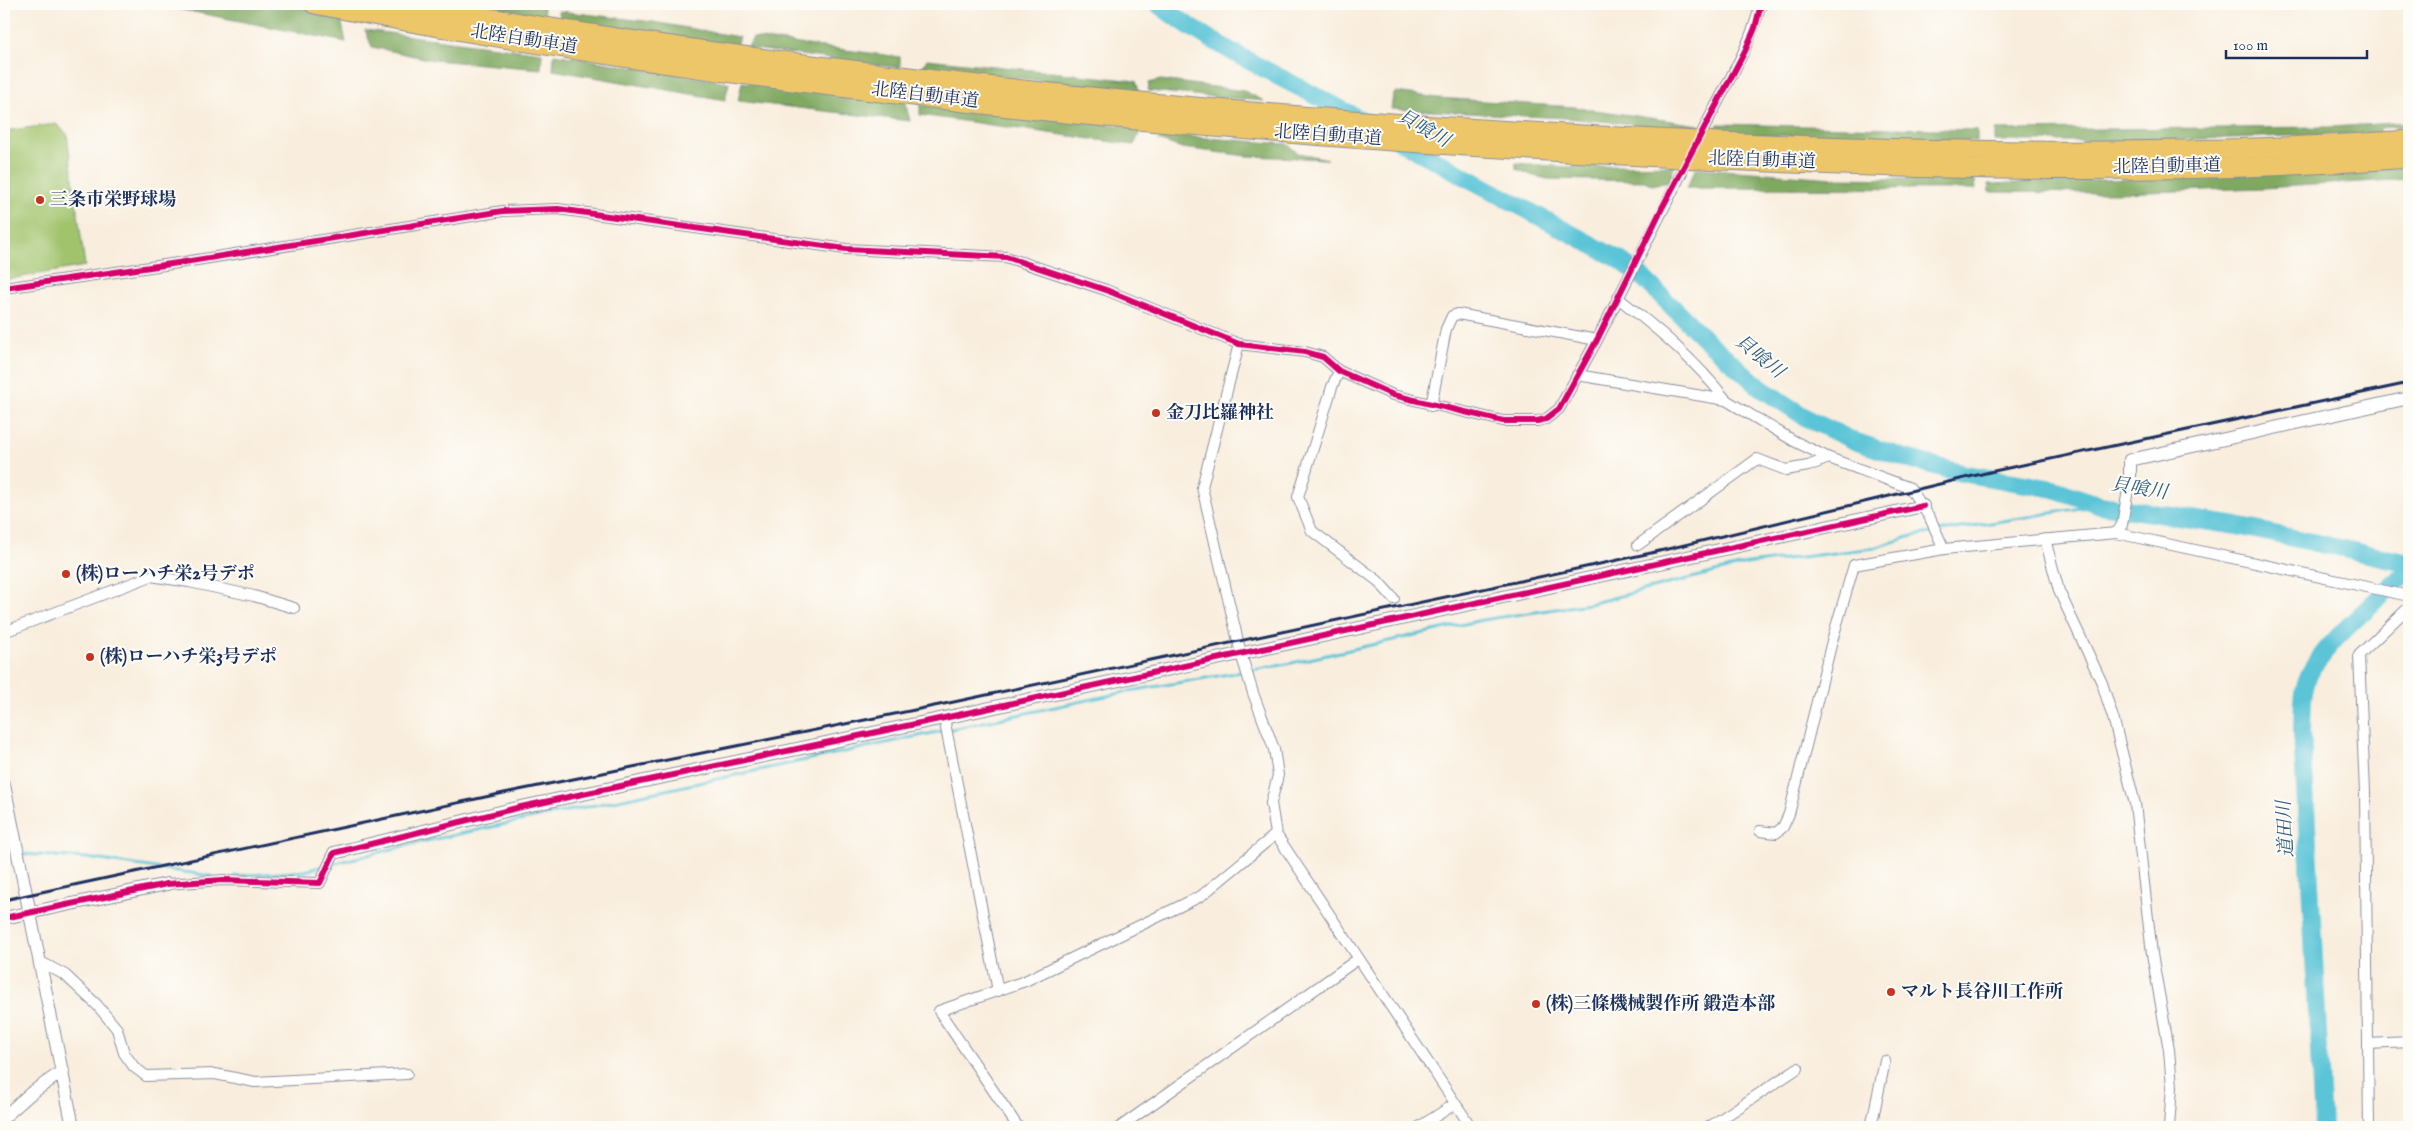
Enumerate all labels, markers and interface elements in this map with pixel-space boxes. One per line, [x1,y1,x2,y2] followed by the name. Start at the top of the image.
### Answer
[469,20,579,60] street label: 北陸自動車道
[2226,28,2367,60] scale bar
[2233,36,2269,55] text: 100 m
[870,78,980,114] street label: 北陸自動車道
[1392,105,1455,154] water label: 貝喰川
[1273,121,1383,151] street label: 北陸自動車道
[1708,148,1816,174] street label: 北陸自動車道
[2113,155,2221,179] street label: 北陸自動車道
[50,189,176,212] place label: 三条市栄野球場
[34,194,46,206] marker: 三条市栄野球場
[1729,330,1790,386] water label: 貝喰川
[1166,402,1274,425] place label: 金刀比羅神社
[1150,407,1162,419] marker: 金刀比羅神社
[2109,473,2171,506] water label: 貝喰川
[76,563,255,586] place label: (株)ローハチ栄2号デポ
[60,568,72,580] marker: (株)ローハチ栄2号デポ
[100,646,277,669] place label: (株)ローハチ栄3号デポ
[84,651,96,663] marker: (株)ローハチ栄3号デポ
[2272,798,2299,858] water label: 道田川
[1901,981,2063,1004] place label: マルト長谷川工作所
[1885,986,1897,998] marker: マルト長谷川工作所
[1546,993,1775,1016] place label: (株)三條機械製作所 鍛造本部
[1530,998,1542,1010] marker: (株)三條機械製作所 鍛造本部

